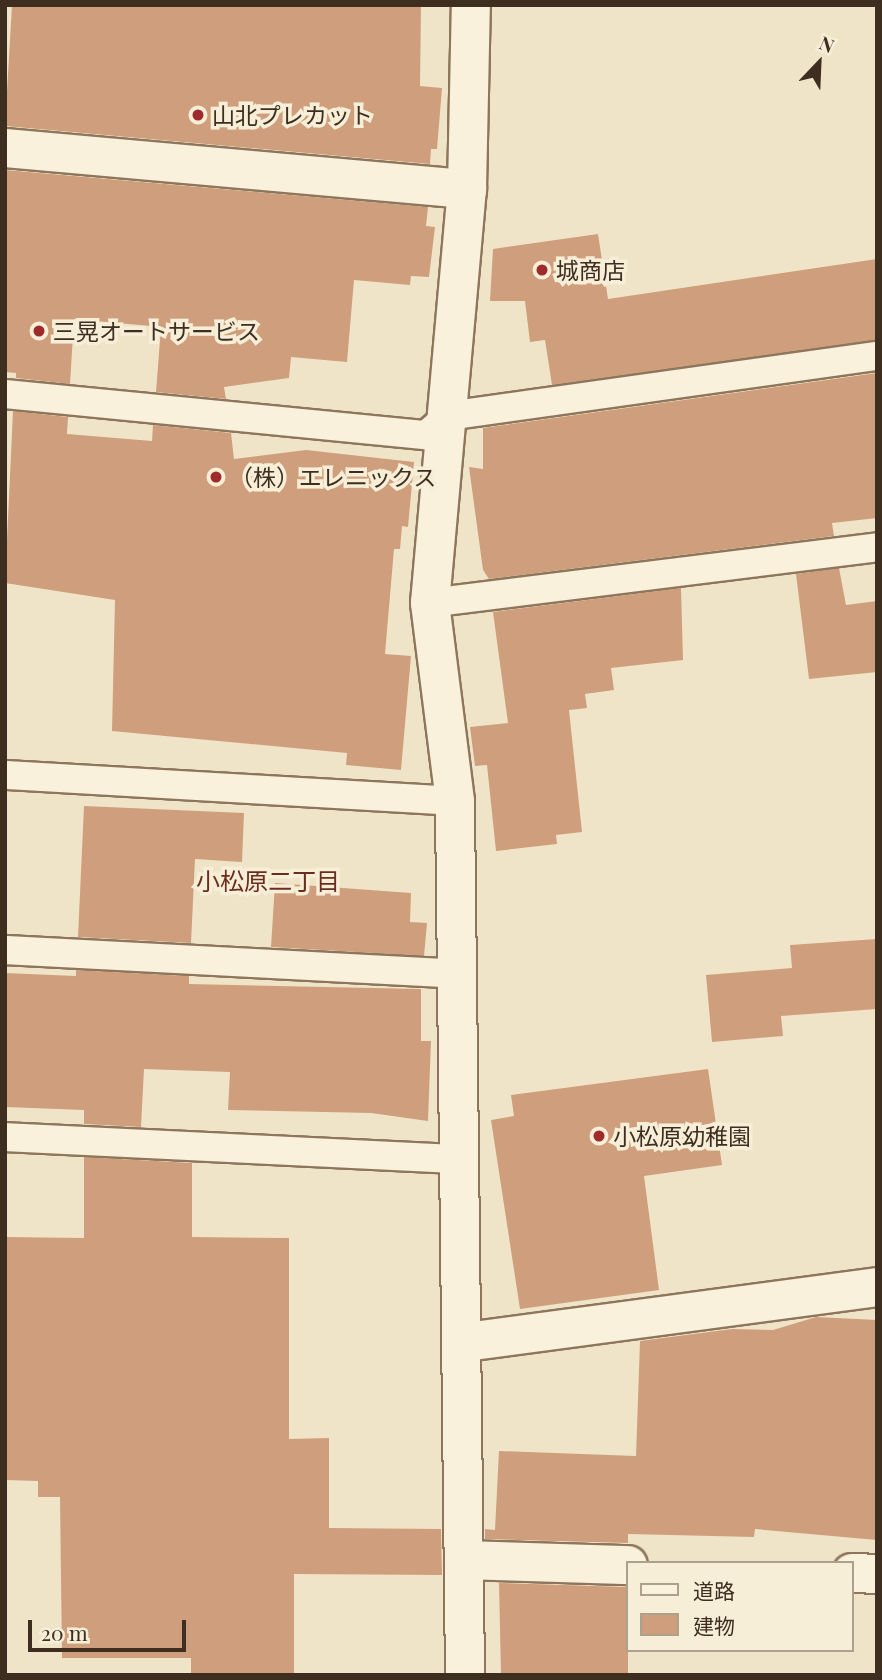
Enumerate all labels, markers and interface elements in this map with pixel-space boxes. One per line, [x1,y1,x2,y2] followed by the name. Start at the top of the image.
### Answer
[784,28,854,98] north arrow
[816,29,839,58] text: N
[212,101,373,129] place label: 山北プレカット
[190,107,206,123] marker: 山北プレカット
[556,256,625,284] place label: 城商店
[534,262,550,278] marker: 城商店
[53,317,260,345] place label: 三晃オートサービス
[31,323,47,339] marker: 三晃オートサービス
[230,463,437,491] place label: （株）エレニックス
[208,469,224,485] marker: （株）エレニックス
[196,867,340,895] district label: 小松原二丁目
[613,1122,751,1150] place label: 小松原幼稚園
[591,1128,607,1144] marker: 小松原幼稚園
[626,1561,854,1652] legend
[693,1576,735,1604] text: 道路
[32,1606,189,1650] scale bar
[693,1611,735,1639] text: 建物
[41,1618,88,1646] text: 20 m

